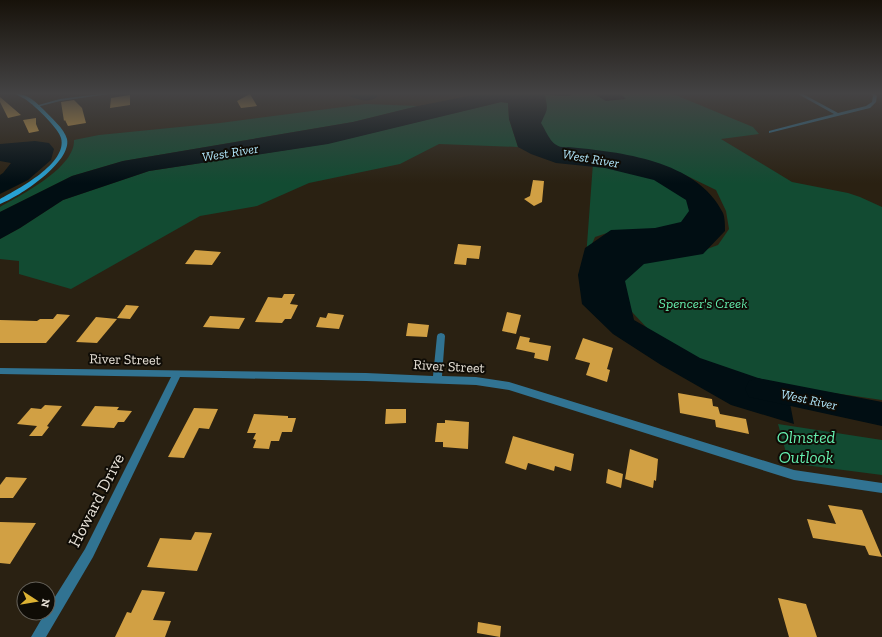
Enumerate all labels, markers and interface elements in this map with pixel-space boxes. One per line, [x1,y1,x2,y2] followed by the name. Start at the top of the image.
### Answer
[201,141,260,164] water label: West River
[562,146,621,171] water label: West River
[659,295,747,312] park label: Spencer's Creek
[89,350,162,369] street label: River Street
[413,356,486,377] street label: River Street
[780,386,839,413] water label: West River
[777,427,836,467] park label: Olmsted Outlook
[64,450,128,550] street label: Howard Drive
[16,581,56,621] north arrow
[38,598,53,609] text: N

